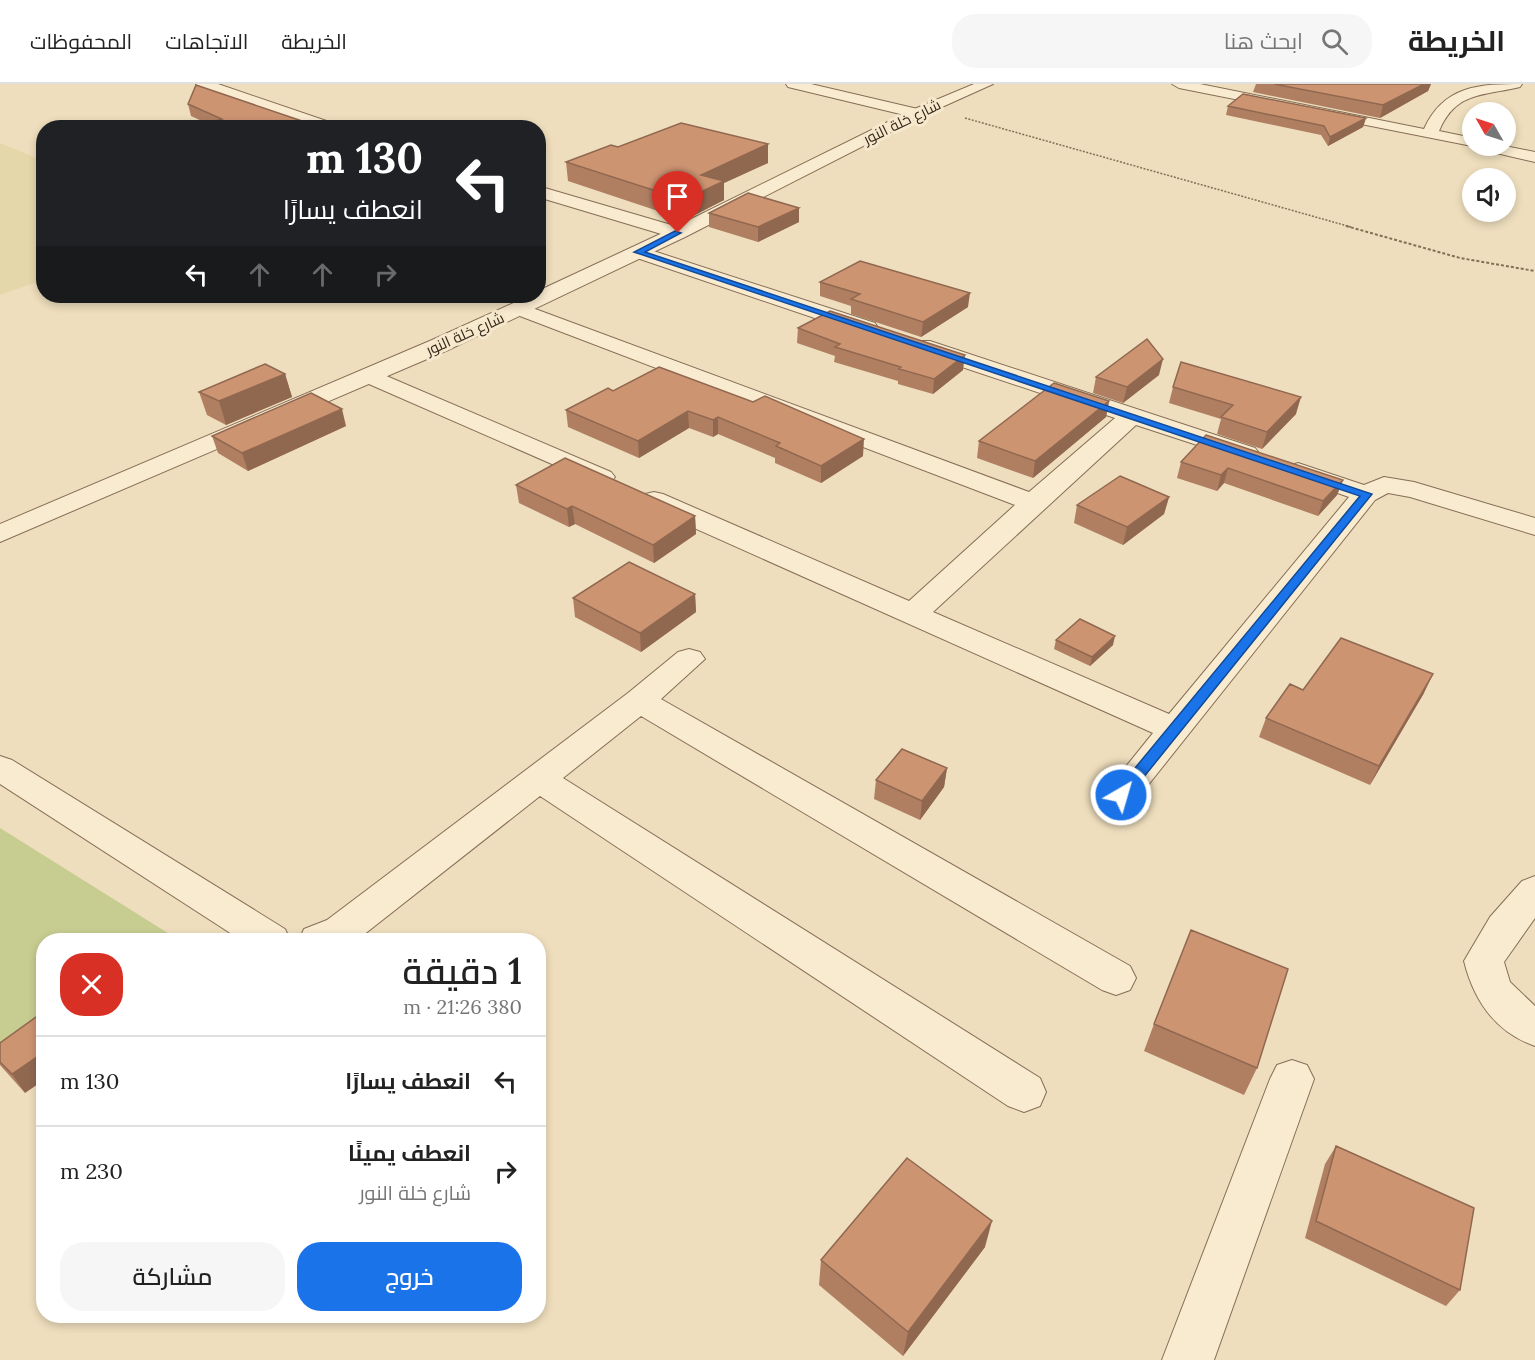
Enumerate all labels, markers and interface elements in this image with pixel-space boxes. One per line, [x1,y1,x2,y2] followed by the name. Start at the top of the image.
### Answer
[952,14,1372,68] search box
[1408,23,1505,59] text: الخريطة
[1318,25,1351,58] icon: search
[1224,27,1303,55] text: ابحث هنا
[30,28,132,55] text: المحفوظات
[165,28,248,55] text: الاتجاهات
[281,28,347,55] text: الخريطة
[859,95,944,151] street label: شارع خلة النور
[1462,102,1516,156] north arrow
[1462,102,1516,222] map controls
[306,131,423,185] text: 130 m
[444,144,522,222] icon: left
[1462,168,1516,222] button: sound
[652,171,703,233] pin
[661,180,694,213] icon: arrive
[283,192,423,226] text: انعطف يسارًا
[180,258,213,291] icon: left
[243,258,276,291] icon: ahead
[306,258,339,291] icon: ahead
[369,258,402,291] icon: right
[422,308,508,361] street label: شارع خلة النور
[1089,763,1153,827] position arrow
[403,948,522,994] text: 1 دقيقة
[60,953,123,1016] button: close
[403,994,522,1019] text: 380 m · 21:26
[489,1065,522,1098] icon: left
[60,1067,119,1095] text: 130 m
[345,1067,471,1095] text: انعطف يسارًا
[348,1139,471,1167] text: انعطف يمينًا
[489,1155,522,1188] icon: right
[60,1157,123,1185] text: 230 m
[359,1180,471,1205] text: شارع خلة النور
[60,1242,285,1311] button: مشاركة
[297,1242,522,1311] button: خروج

